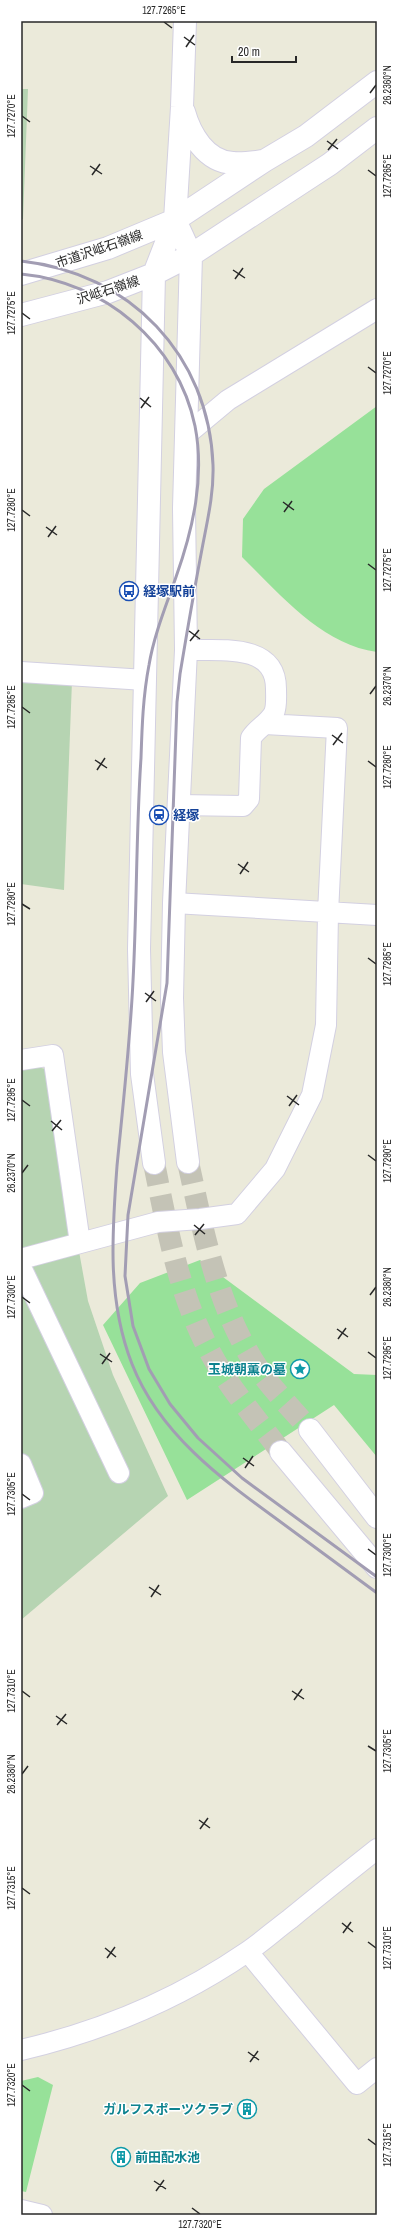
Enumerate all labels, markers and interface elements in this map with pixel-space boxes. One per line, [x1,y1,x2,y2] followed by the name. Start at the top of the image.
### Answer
[142,4,186,17] text: 127.7265°E
[232,38,296,64] scale bar
[238,44,260,60] text: 20 m
[381,65,394,105] text: 26.2360°N
[5,94,18,138] text: 127.7270°E
[381,154,394,198] text: 127.7265°E
[53,226,145,272] street label: 市道沢岻石嶺線
[74,272,142,308] street label: 沢岻石嶺線
[5,291,18,335] text: 127.7275°E
[381,351,394,395] text: 127.7270°E
[5,488,18,532] text: 127.7280°E
[381,548,394,592] text: 127.7275°E
[118,580,140,602] bus stop icon: 経塚駅前
[143,583,195,600] place label: 経塚駅前
[381,666,394,706] text: 26.2370°N
[5,685,18,729] text: 127.7285°E
[381,745,394,789] text: 127.7280°E
[148,804,170,826] station icon: 経塚
[173,807,199,824] place label: 経塚
[5,882,18,926] text: 127.7290°E
[381,942,394,986] text: 127.7285°E
[5,1078,18,1122] text: 127.7295°E
[381,1139,394,1183] text: 127.7290°E
[5,1153,18,1193] text: 26.2370°N
[381,1267,394,1307] text: 26.2380°N
[5,1275,18,1319] text: 127.7300°E
[381,1336,394,1380] text: 127.7295°E
[289,1358,311,1380] place icon: 玉城朝薫の墓
[208,1361,286,1378] place label: 玉城朝薫の墓
[5,1472,18,1516] text: 127.7305°E
[381,1533,394,1577] text: 127.7300°E
[5,1669,18,1713] text: 127.7310°E
[381,1729,394,1773] text: 127.7305°E
[5,1754,18,1794] text: 26.2380°N
[5,1866,18,1910] text: 127.7315°E
[381,1926,394,1970] text: 127.7310°E
[5,2063,18,2107] text: 127.7320°E
[236,2098,258,2120] building icon: ガルフスポーツクラブ
[103,2101,233,2118] place label: ガルフスポーツクラブ
[381,2123,394,2167] text: 127.7315°E
[110,2146,132,2168] building icon: 前田配水池
[135,2149,200,2166] place label: 前田配水池
[178,2218,222,2231] text: 127.7320°E

